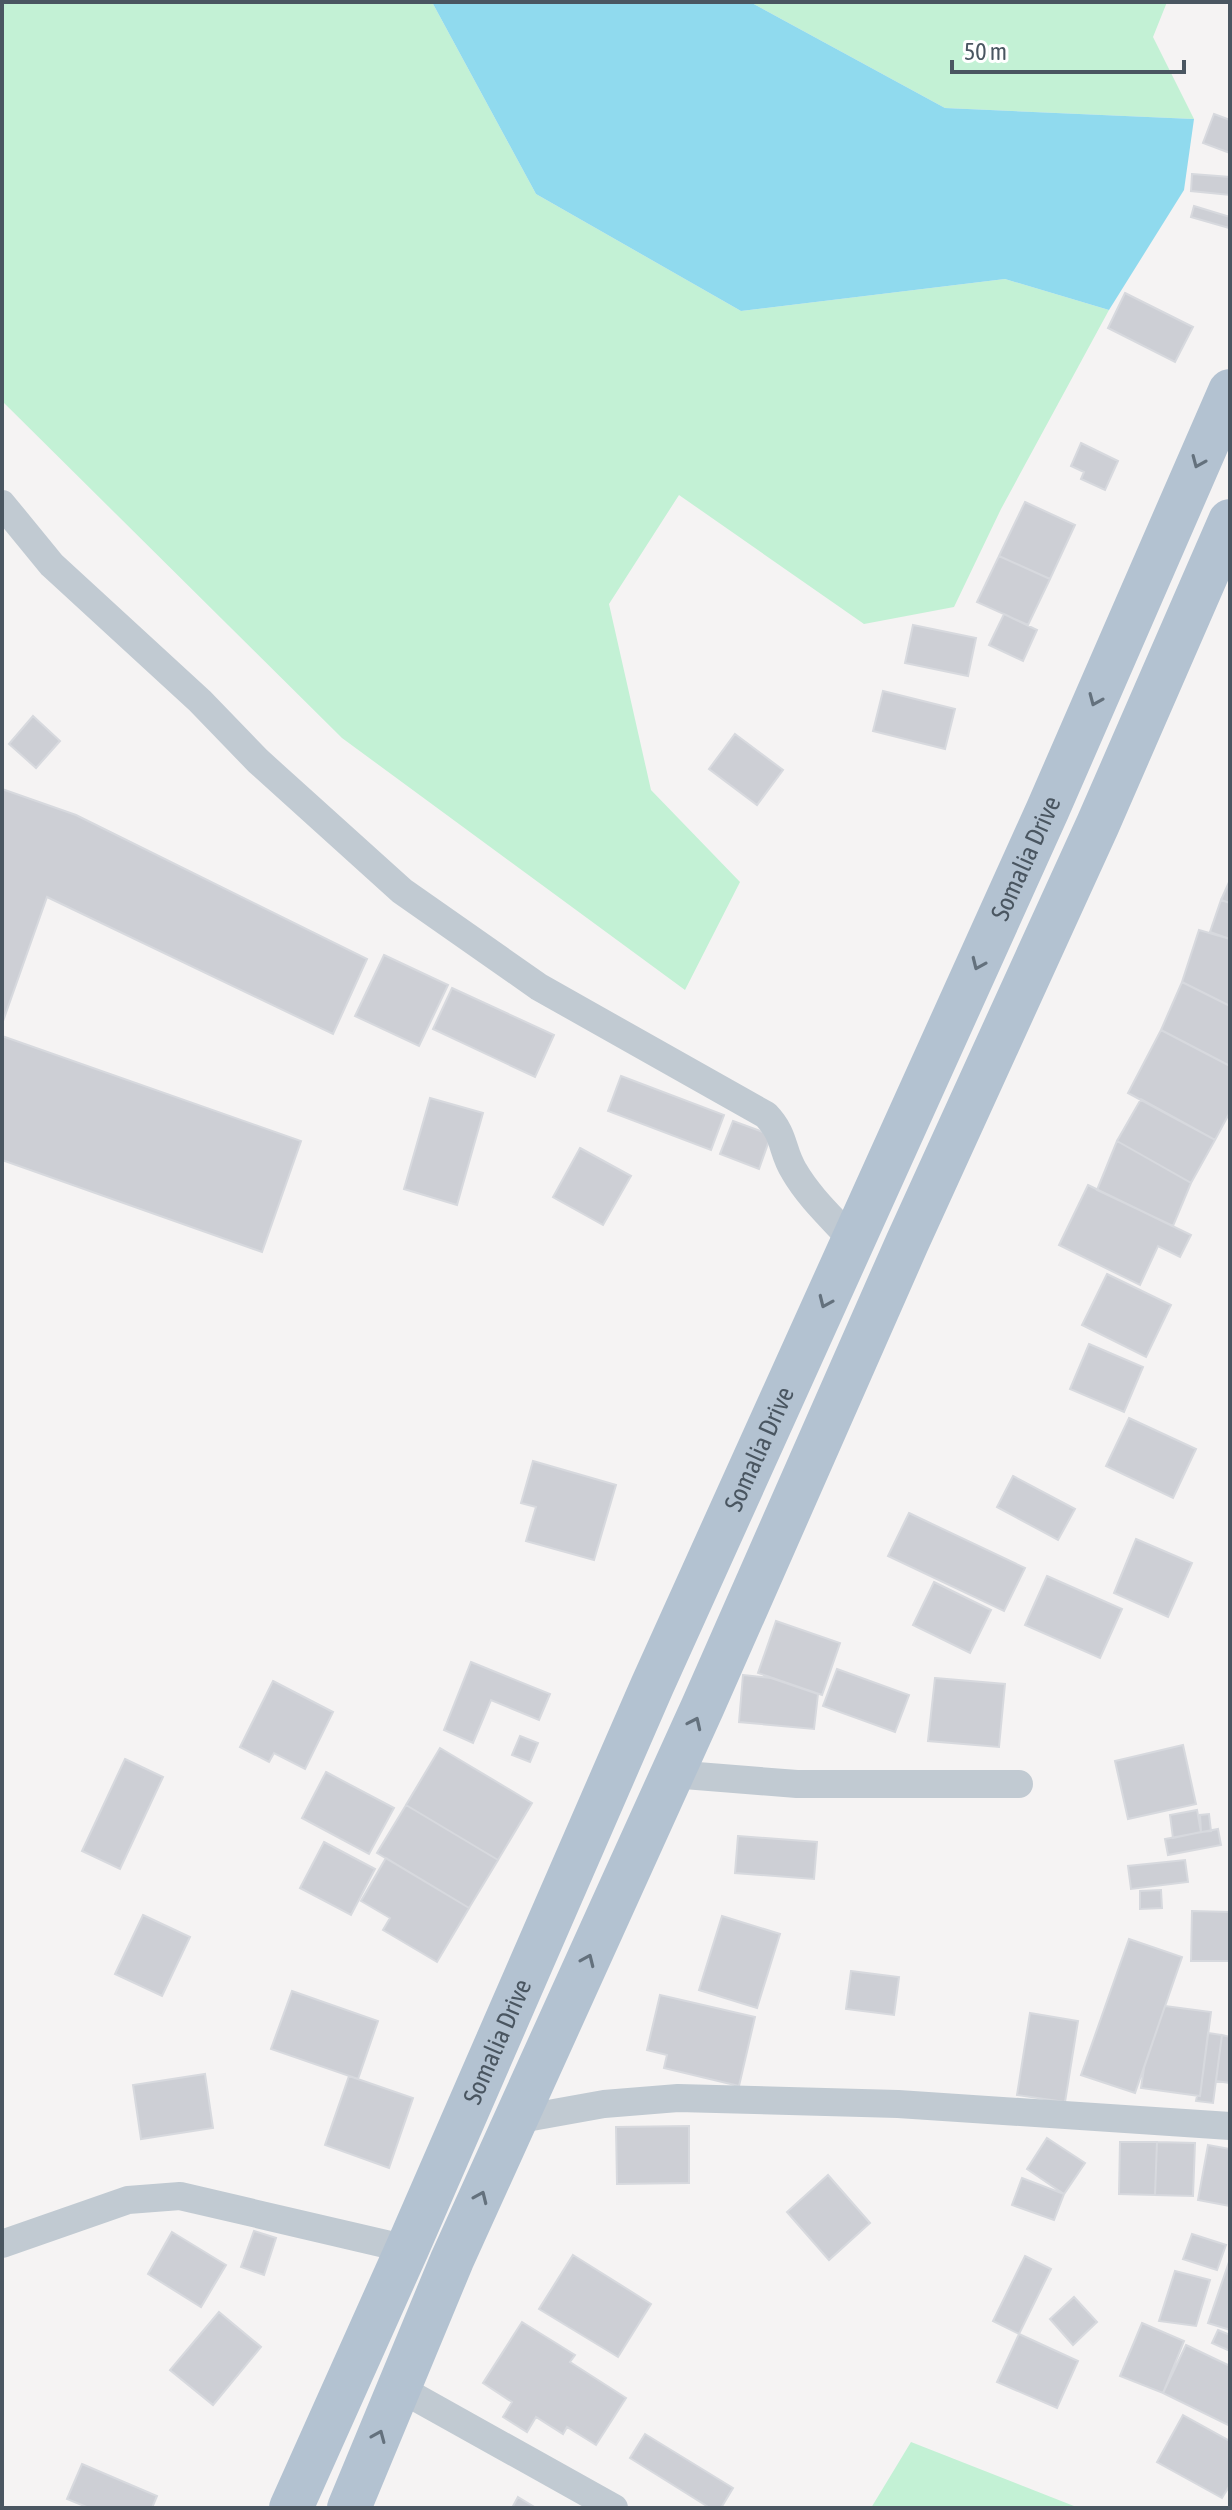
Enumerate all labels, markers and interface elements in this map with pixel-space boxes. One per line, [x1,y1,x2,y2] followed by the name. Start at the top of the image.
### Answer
[952,24,1184,74] scale bar
[964,38,1007,65] text: 50 m
[1191,453,1207,468] one-way arrow
[1089,692,1105,707] one-way arrow
[985,792,1067,925] street label: Somalia Drive
[972,955,988,970] one-way arrow
[818,1294,834,1309] one-way arrow
[718,1382,800,1516] street label: Somalia Drive
[685,1717,701,1731] one-way arrow
[578,1954,594,1968] one-way arrow
[457,1975,538,2109] street label: Somalia Drive
[471,2190,487,2205] one-way arrow
[370,2430,386,2444] one-way arrow

